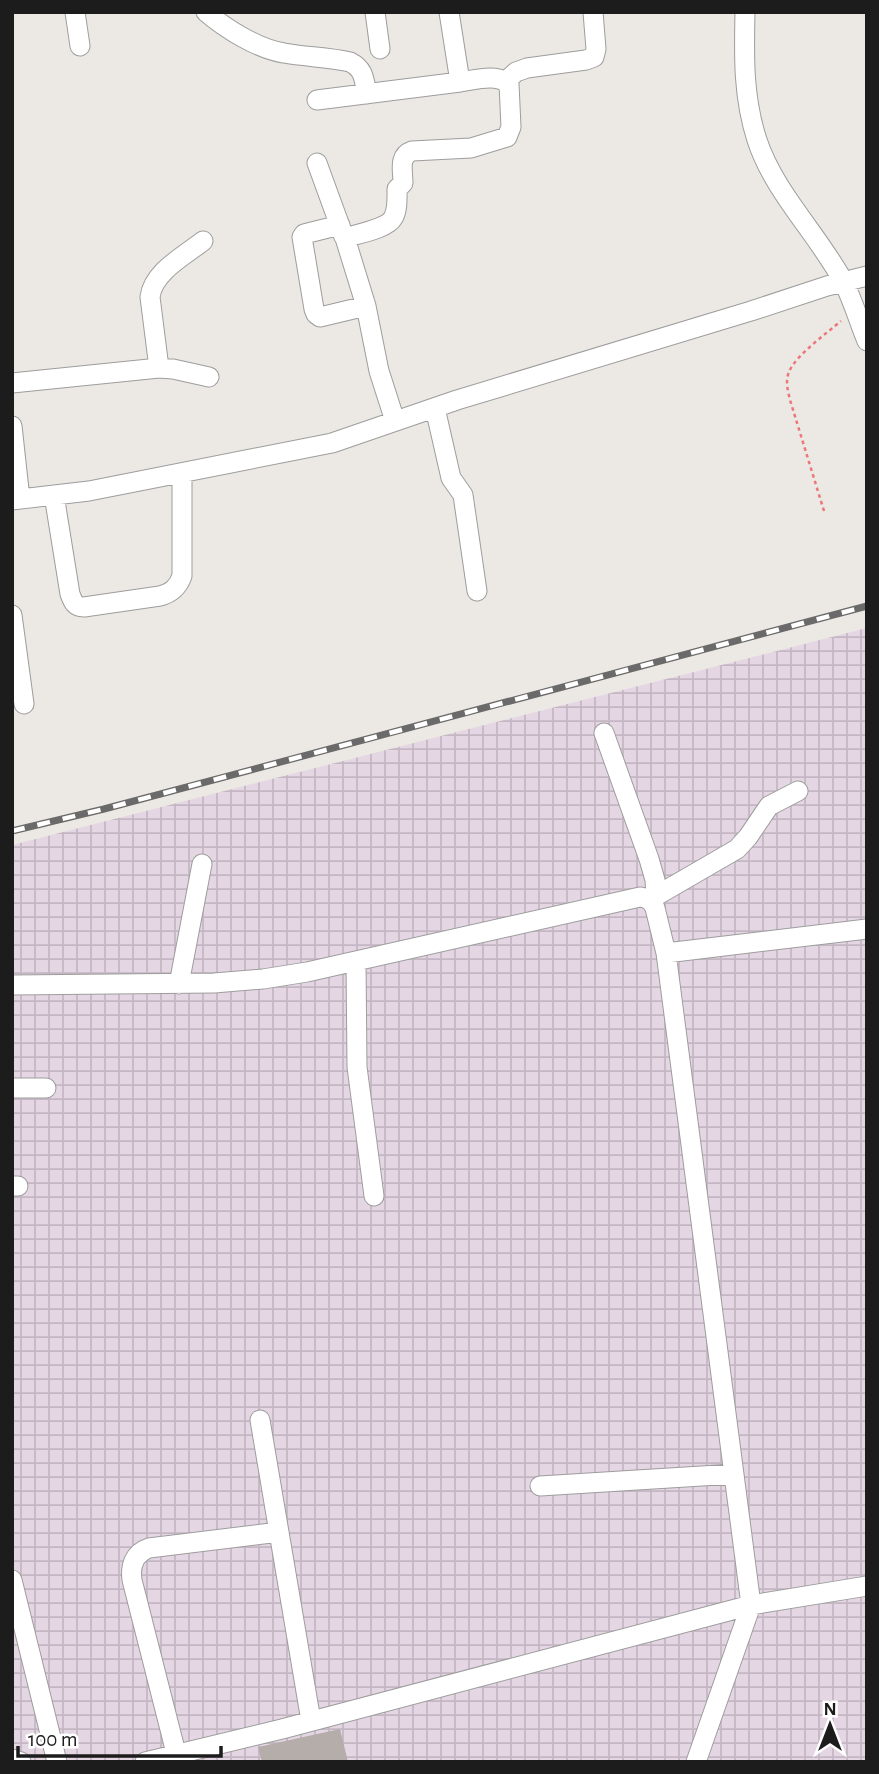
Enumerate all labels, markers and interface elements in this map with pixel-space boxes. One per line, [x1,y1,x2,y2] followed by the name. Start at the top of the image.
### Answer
[795,1690,865,1760] north arrow
[823,1700,837,1719] text: N
[18,1714,220,1758] scale bar
[28,1729,78,1750] text: 100 m

